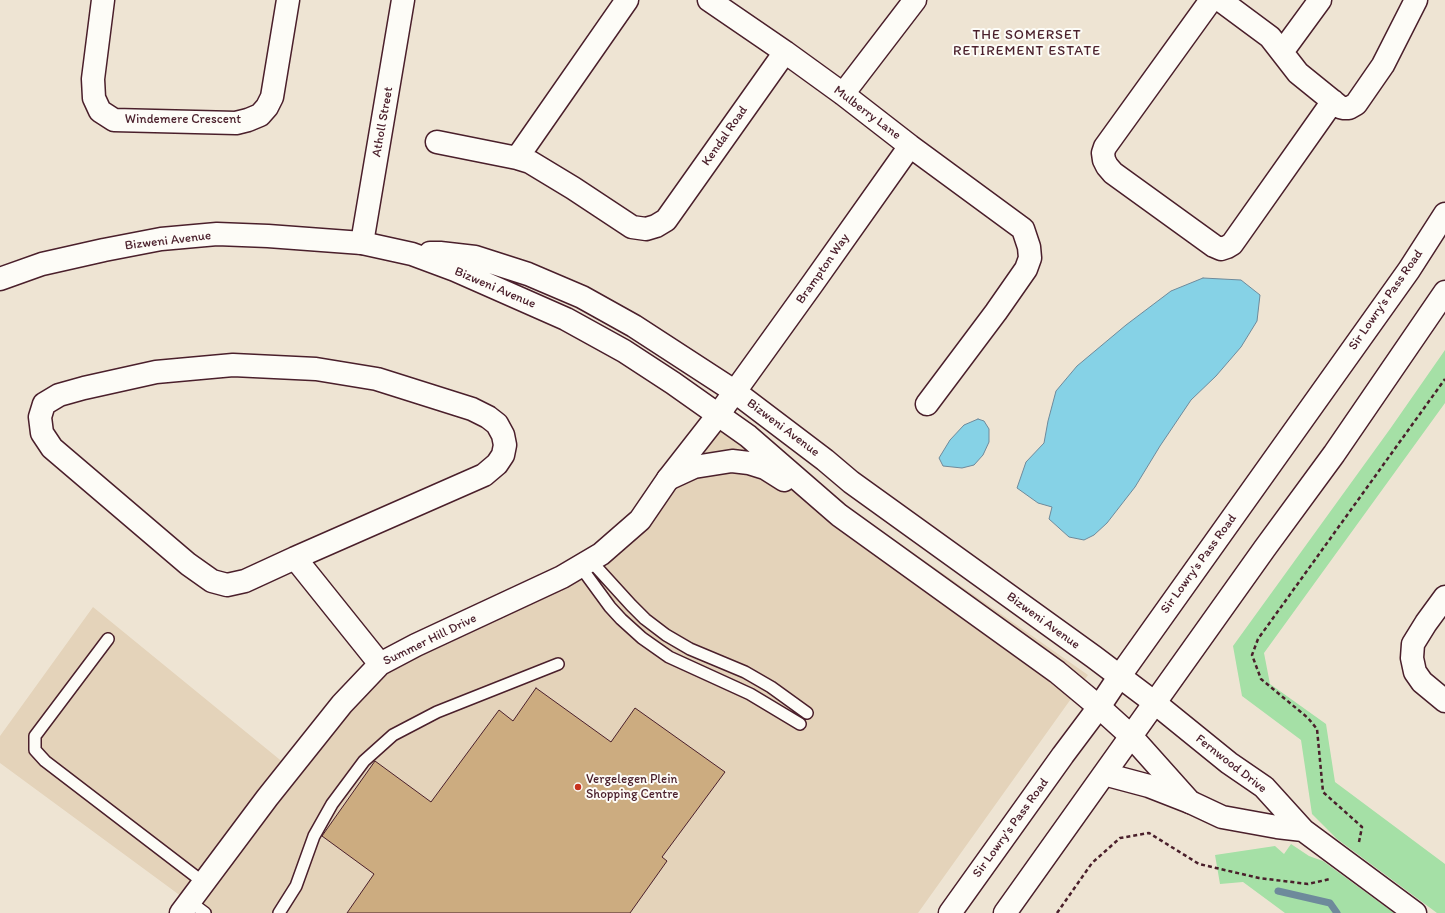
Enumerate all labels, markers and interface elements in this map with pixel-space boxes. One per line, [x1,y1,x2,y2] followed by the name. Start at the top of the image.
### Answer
[953,27,1101,60] district label: THE SOMERSET RETIREMENT ESTATE
[830,83,904,143] street label: Mulberry Lane
[369,86,397,158] street label: Atholl Street
[699,103,751,169] street label: Kendal Road
[125,112,241,128] street label: Windemere Crescent
[124,228,212,254] street label: Bizweni Avenue
[793,231,853,307] street label: Brampton Way
[1345,247,1427,353] street label: Sir Lowry's Pass Road
[452,264,538,312] street label: Bizweni Avenue
[744,396,822,460] street label: Bizweni Avenue
[1158,511,1240,617] street label: Sir Lowry's Pass Road
[1003,589,1083,653] street label: Bizweni Avenue
[381,611,479,669] street label: Summer Hill Drive
[1192,731,1270,797] street label: Fernwood Drive
[586,772,679,803] place label: Vergelegen Plein Shopping Centre
[970,775,1052,881] street label: Sir Lowry's Pass Road
[573,782,583,792] marker: Vergelegen Plein Shopping Centre

